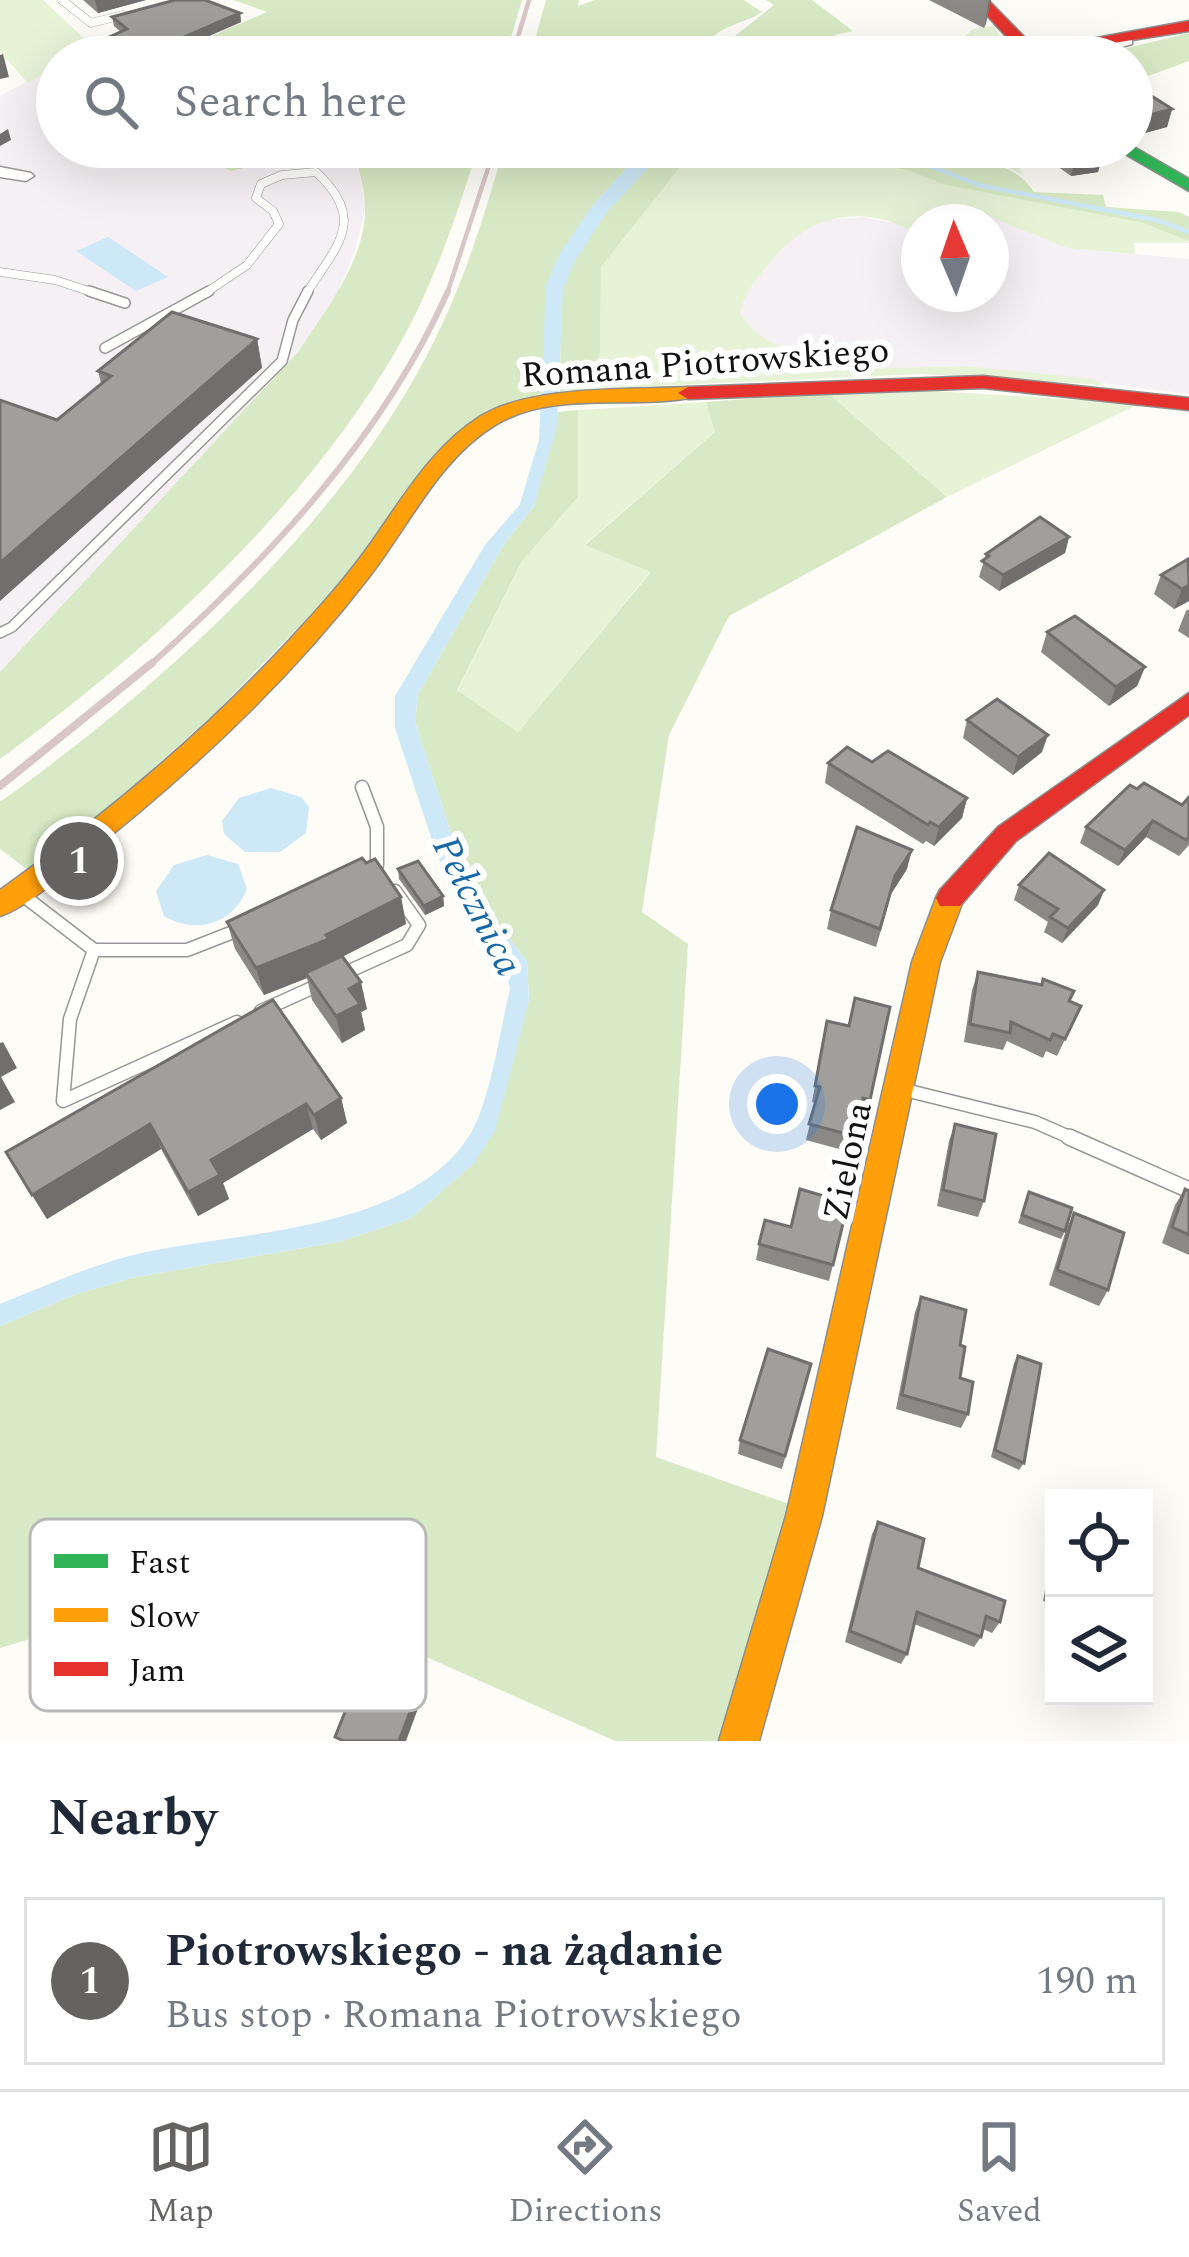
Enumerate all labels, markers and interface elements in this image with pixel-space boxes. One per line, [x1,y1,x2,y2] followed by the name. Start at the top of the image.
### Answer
[36,36,1153,168] search box
[174,68,407,137] text: Search here
[78,69,144,135] icon: search
[901,204,1009,312] north arrow
[519,323,891,404] street label: Romana Piotrowskiego
[40,816,118,906] pin: 1
[416,826,537,987] water label: Pełcznica
[747,1074,807,1134] your location
[809,1097,888,1226] street label: Zielona
[1045,1489,1153,1705] map controls
[1045,1489,1153,1597] button: locate
[30,1519,426,1711] legend
[129,1538,190,1588] text: Fast
[129,1592,200,1642] text: Slow
[1045,1597,1153,1705] button: layers
[129,1646,185,1696] text: Jam
[48,1780,217,1858] text: Nearby
[165,1917,723,1986] text: Piotrowskiego - na żądanie
[79,1952,101,2011] text: 1
[1036,1952,1138,2011] text: 190 m
[165,1986,742,2045] text: Bus stop · Romana Piotrowskiego
[147,2114,214,2236] tab: Map
[508,2114,662,2236] tab: Directions
[957,2114,1042,2236] tab: Saved

